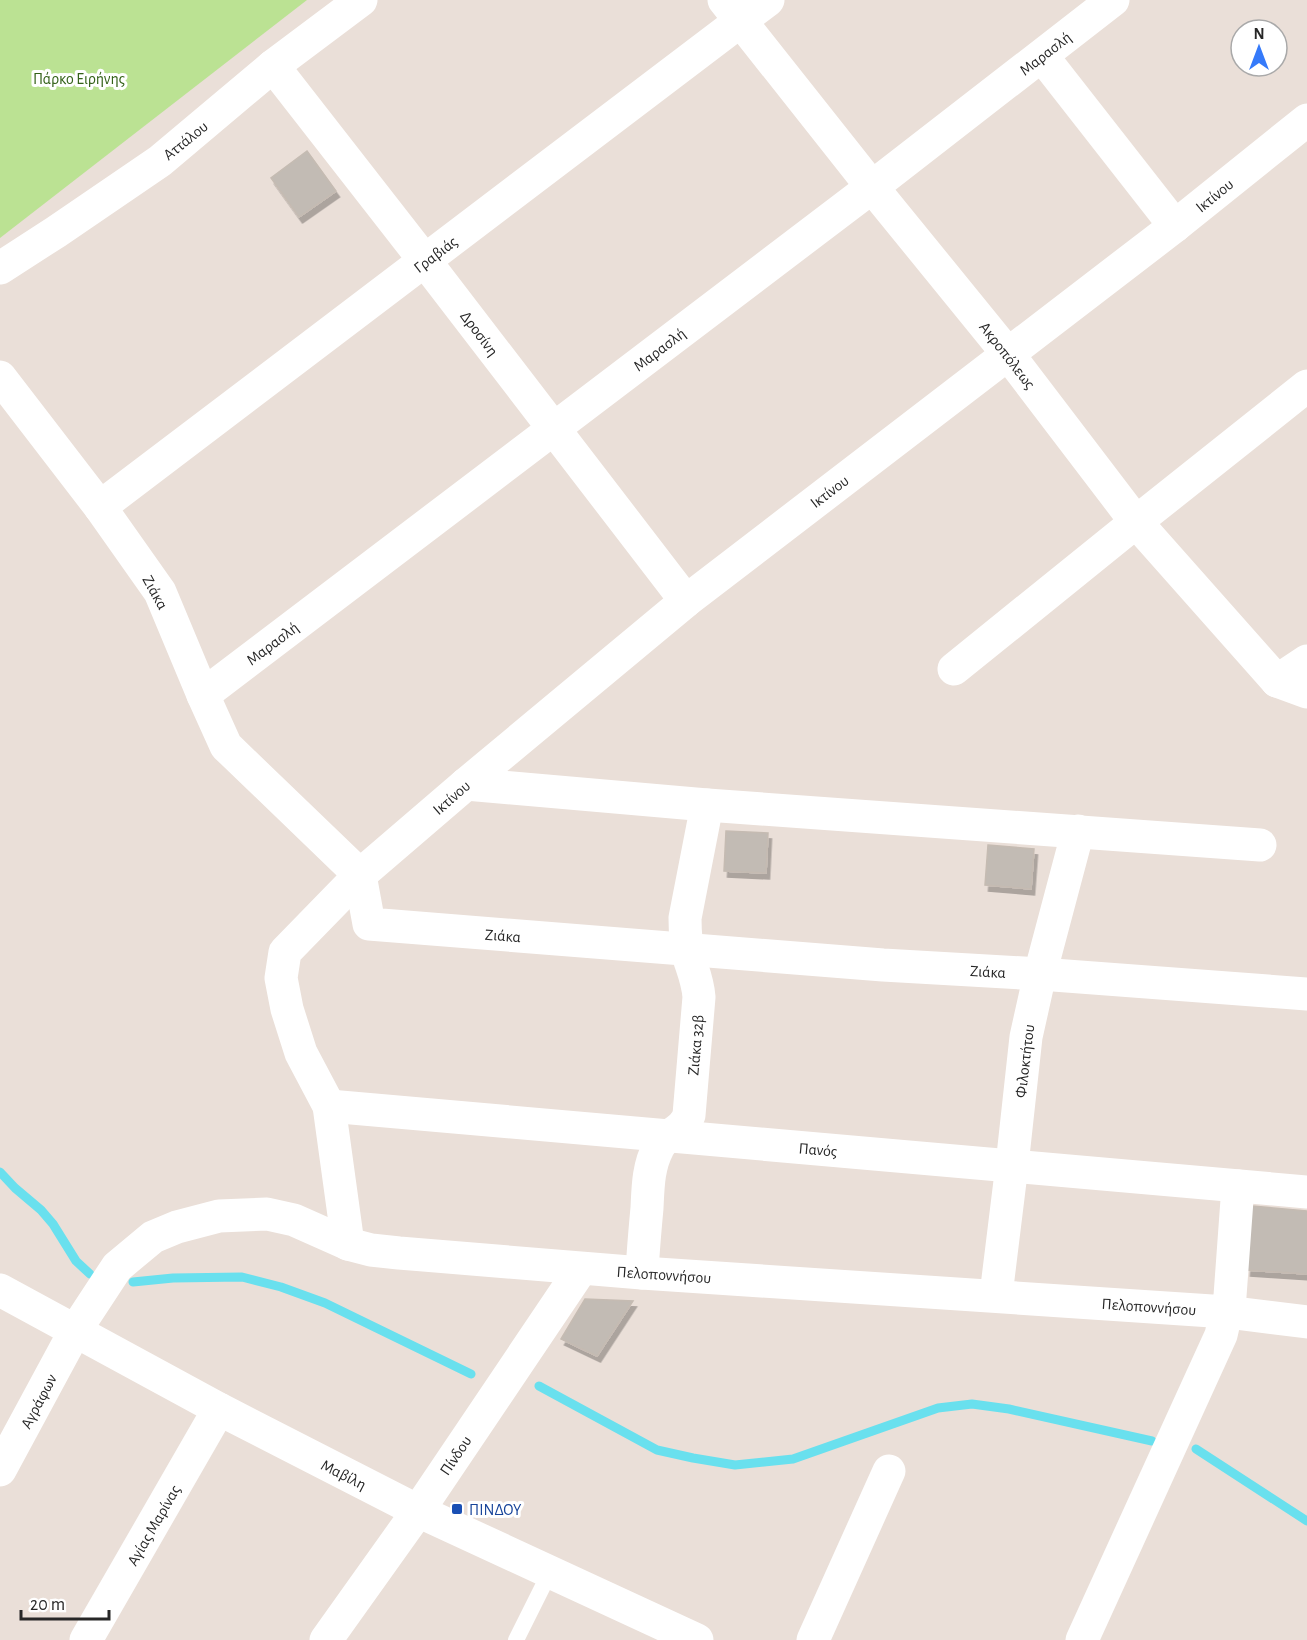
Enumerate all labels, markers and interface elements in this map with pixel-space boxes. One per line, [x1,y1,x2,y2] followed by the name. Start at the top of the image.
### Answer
[1229,18,1289,78] north arrow
[1253,26,1265,42] text: N
[1017,29,1074,79] street label: Μαρασλή
[33,71,125,88] park label: Πάρκο Ειρήνης
[160,118,211,163] street label: Αττάλου
[1193,176,1237,216] street label: Ικτίνου
[411,233,461,277] street label: Γραβιάς
[457,308,501,359] street label: Δροσίνη
[975,319,1038,393] street label: Ακροπόλεως
[631,325,689,374] street label: Μαρασλή
[807,472,852,511] street label: Ικτίνου
[139,573,171,612] street label: Ζιάκα
[244,619,302,668] street label: Μαρασλή
[430,777,473,818] street label: Ικτίνου
[484,927,521,945] street label: Ζιάκα
[969,963,1006,981] street label: Ζιάκα
[685,1014,707,1076] street label: Ζιάκα 32β
[1013,1023,1037,1099] street label: Φιλοκτήτου
[798,1140,838,1161] street label: Πανός
[616,1264,712,1286] street label: Πελοποννήσου
[1101,1296,1197,1318] street label: Πελοποννήσου
[18,1371,60,1431] street label: Αγράφων
[437,1433,475,1478] street label: Πίνδου
[318,1457,369,1493] street label: Μαβίλη
[124,1482,184,1569] street label: Αγίας Μαρίνας
[450,1502,464,1516] marker: ΠΙΝΔΟΥ
[469,1502,522,1518] place label: ΠΙΝΔΟΥ
[21,1583,110,1621] scale bar
[30,1596,65,1614] text: 20 m

